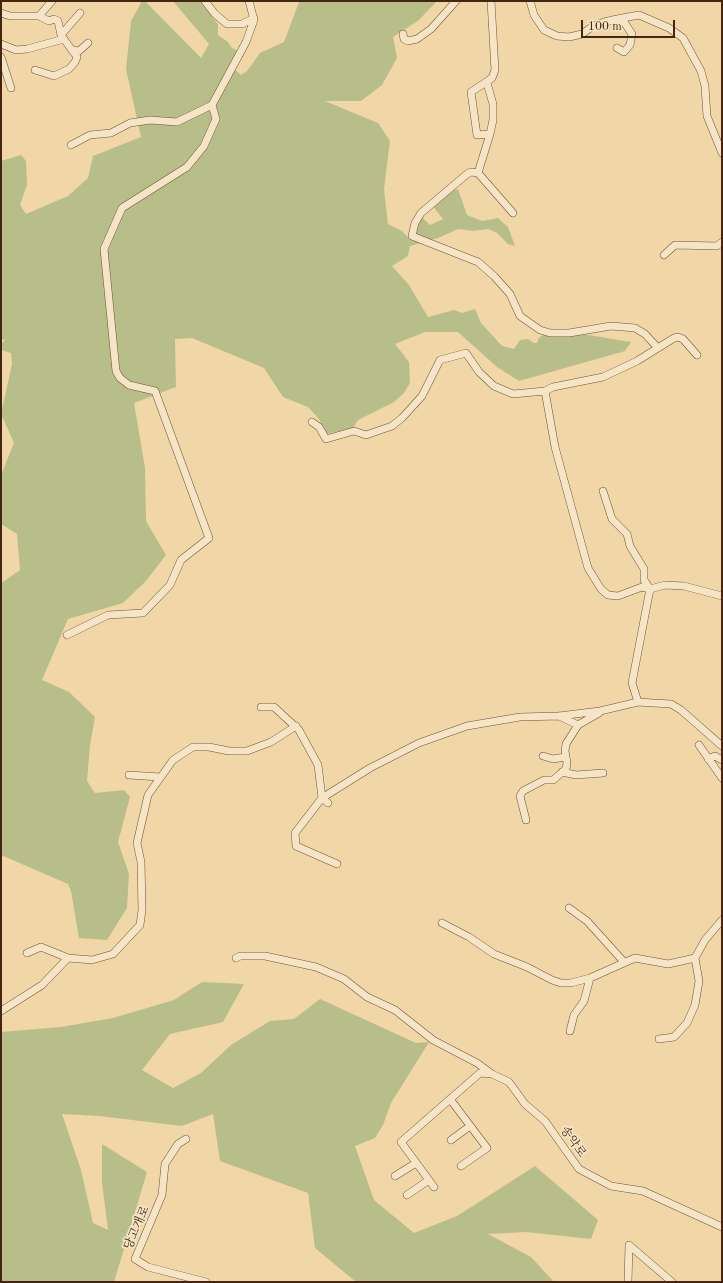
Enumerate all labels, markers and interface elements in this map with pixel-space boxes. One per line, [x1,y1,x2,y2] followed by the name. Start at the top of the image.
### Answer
[583,12,677,38] scale bar
[588,21,622,33] text: 100 m
[557,1124,589,1160] street label: 송악로
[121,1204,153,1252] street label: 당고개로

